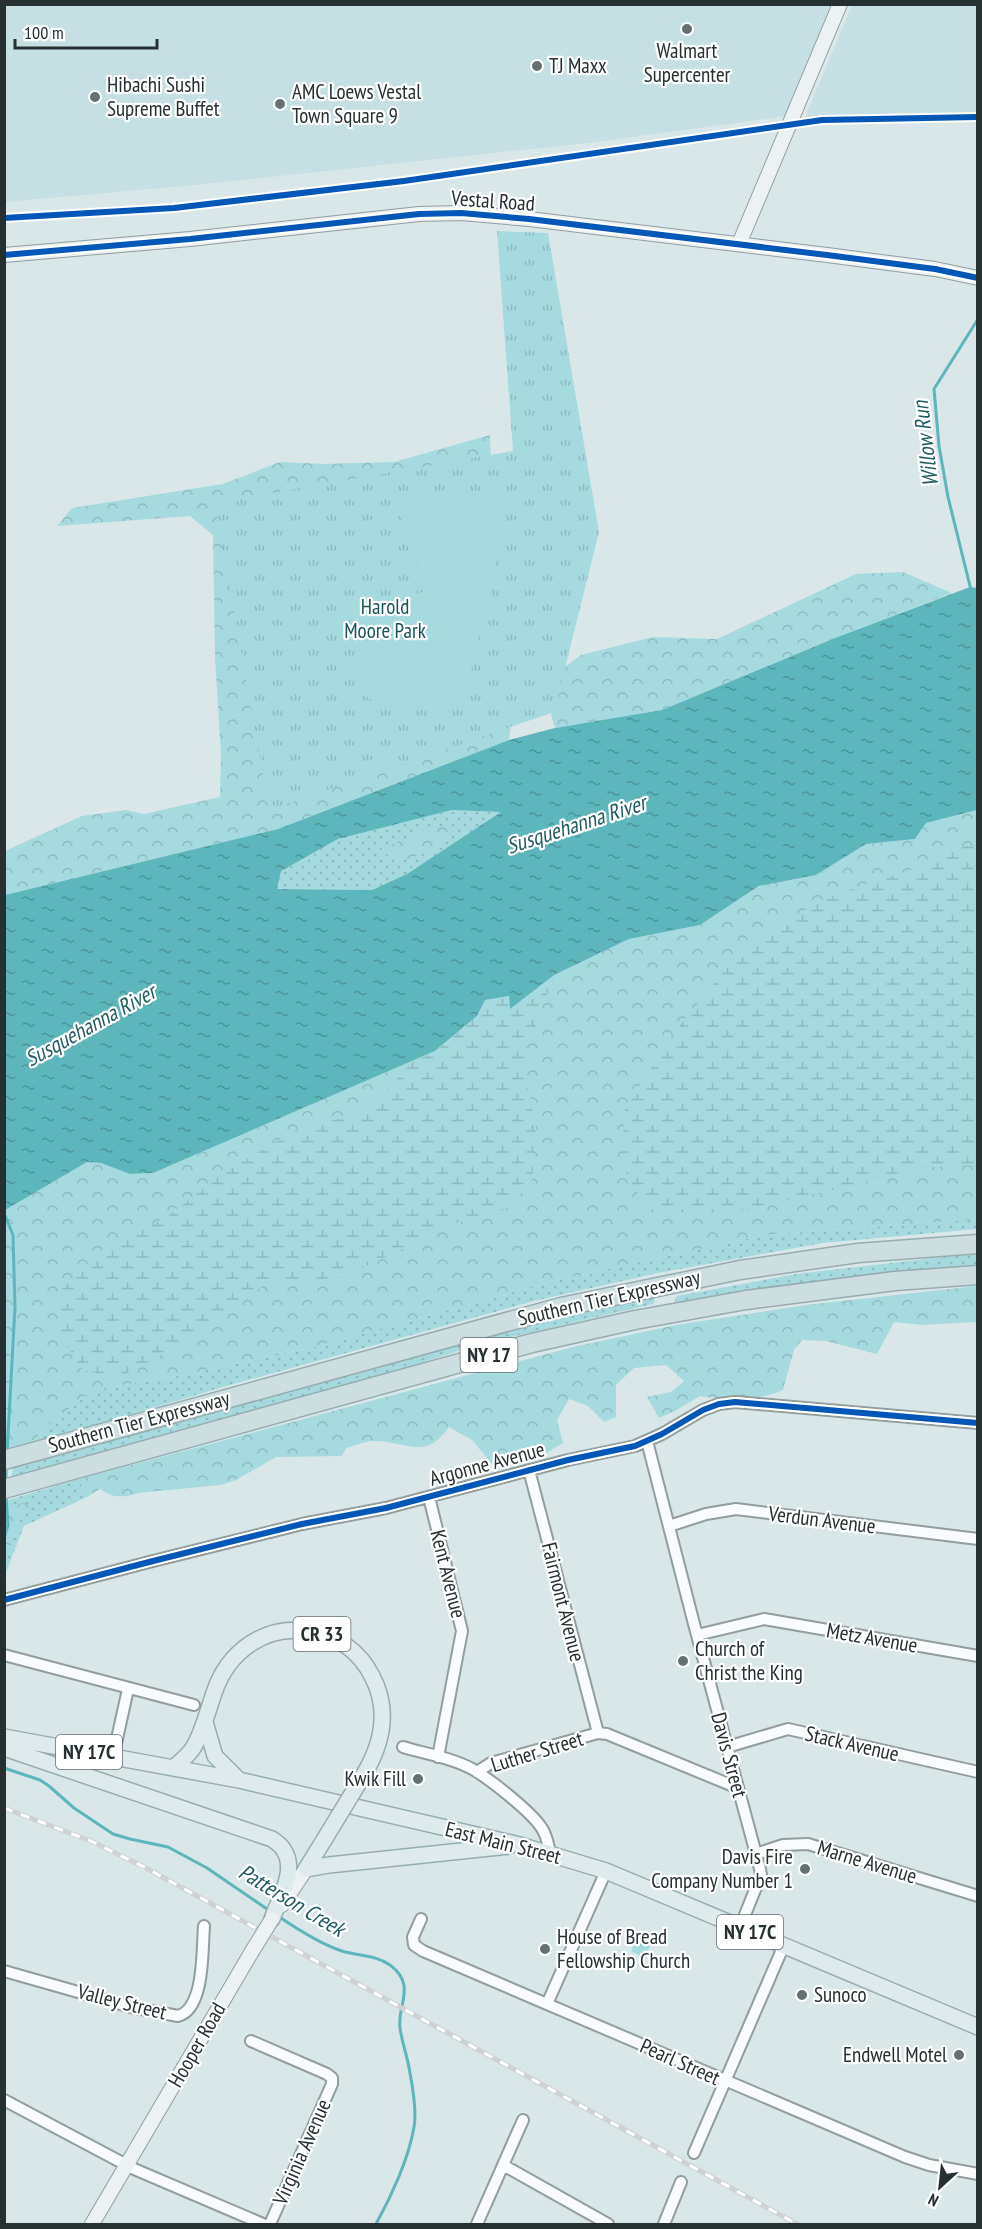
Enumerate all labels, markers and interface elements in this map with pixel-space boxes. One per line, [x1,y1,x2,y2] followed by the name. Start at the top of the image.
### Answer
[15,12,158,50] scale bar
[24,21,64,44] text: 100 m
[680,22,694,36] marker: Walmart Supercenter
[644,37,731,88] place label: Walmart Supercenter
[549,52,607,79] place label: TJ Maxx
[530,59,544,73] marker: TJ Maxx
[107,71,220,122] place label: Hibachi Sushi Supreme Buffet
[292,78,421,129] place label: AMC Loews Vestal Town Square 9
[88,90,102,104] marker: Hibachi Sushi Supreme Buffet
[273,97,287,111] marker: AMC Loews Vestal Town Square 9
[449,184,536,217] street label: Vestal Road
[906,398,944,488] water label: Willow Run
[344,593,426,644] park label: Harold Moore Park
[503,787,652,860] water label: Susquehanna River
[20,976,163,1072] water label: Susquehanna River
[515,1263,703,1332] street label: Southern Tier Expressway
[460,1338,518,1372] road number: NY 17
[45,1384,233,1459] street label: Southern Tier Expressway
[426,1435,547,1492] street label: Argonne Avenue
[766,1499,877,1539] street label: Verdun Avenue
[424,1527,472,1621] street label: Kent Avenue
[536,1539,591,1664] street label: Fairmont Avenue
[825,1616,920,1659] street label: Metz Avenue
[294,1617,350,1651] road number: CR 33
[695,1635,803,1686] place label: Church of Christ the King
[676,1654,690,1668] marker: Church of Christ the King
[705,1709,754,1801] street label: Davis Street
[803,1720,902,1767] street label: Stack Avenue
[488,1725,586,1778] street label: Luther Street
[56,1735,122,1769] road number: NY 17C
[344,1765,406,1792] place label: Kwik Fill
[411,1772,425,1786] marker: Kwik Fill
[443,1815,564,1870] street label: East Main Street
[814,1834,920,1889] street label: Marne Avenue
[651,1843,793,1894] place label: Davis Fire Company Number 1
[234,1857,352,1944] water label: Patterson Creek
[798,1862,812,1876] marker: Davis Fire Company Number 1
[717,1915,783,1949] road number: NY 17C
[557,1923,690,1974] place label: House of Bread Fellowship Church
[538,1942,552,1956] marker: House of Bread Fellowship Church
[74,1977,170,2026] street label: Valley Street
[814,1981,867,2008] place label: Sunoco
[795,1988,809,2002] marker: Sunoco
[162,1998,232,2092] street label: Hooper Road
[636,2032,724,2091] street label: Pearl Street
[843,2041,947,2068] place label: Endwell Motel
[952,2048,966,2062] marker: Endwell Motel
[266,2095,337,2210] street label: Virginia Avenue
[910,2157,970,2217] north arrow
[925,2189,942,2211] text: N

